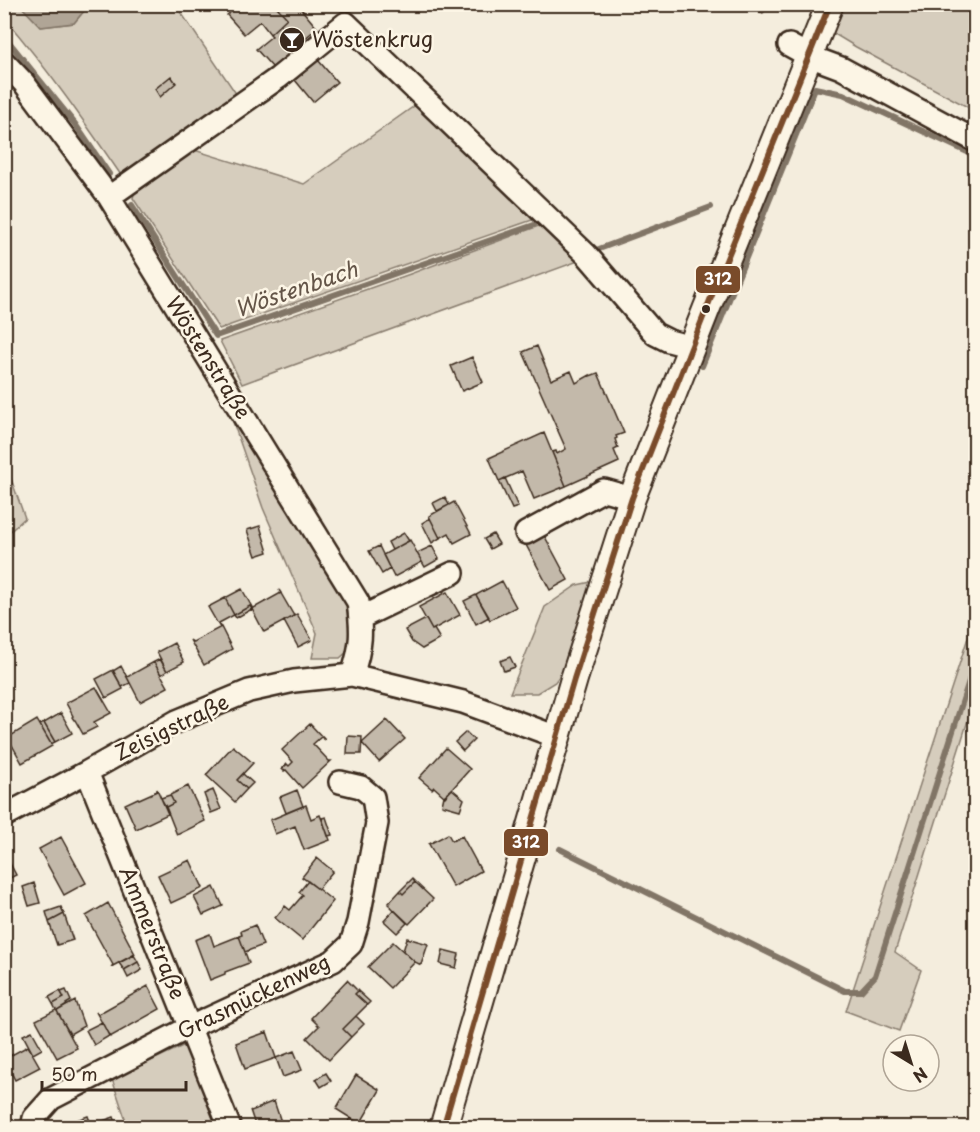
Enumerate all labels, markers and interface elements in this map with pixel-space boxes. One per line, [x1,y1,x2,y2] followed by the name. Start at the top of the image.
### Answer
[312,22,433,54] place label: Wöstenkrug
[277,25,307,55] bar icon: Wöstenkrug
[230,251,362,324] water label: Wöstenbach
[695,265,741,294] line badge: 312
[704,266,732,290] text: 312
[159,289,260,425] street label: Wöstenstraße
[700,303,712,315] unlabelled marker
[109,685,234,768] street label: Zeisigstraße
[503,828,549,857] line badge: 312
[512,829,540,853] text: 312
[113,861,195,1004] street label: Ammerstraße
[171,944,335,1046] street label: Grasmückenweg
[881,1033,941,1093] north arrow
[42,1054,186,1092] scale bar
[51,1060,98,1087] text: 50 m
[908,1062,933,1089] text: N

